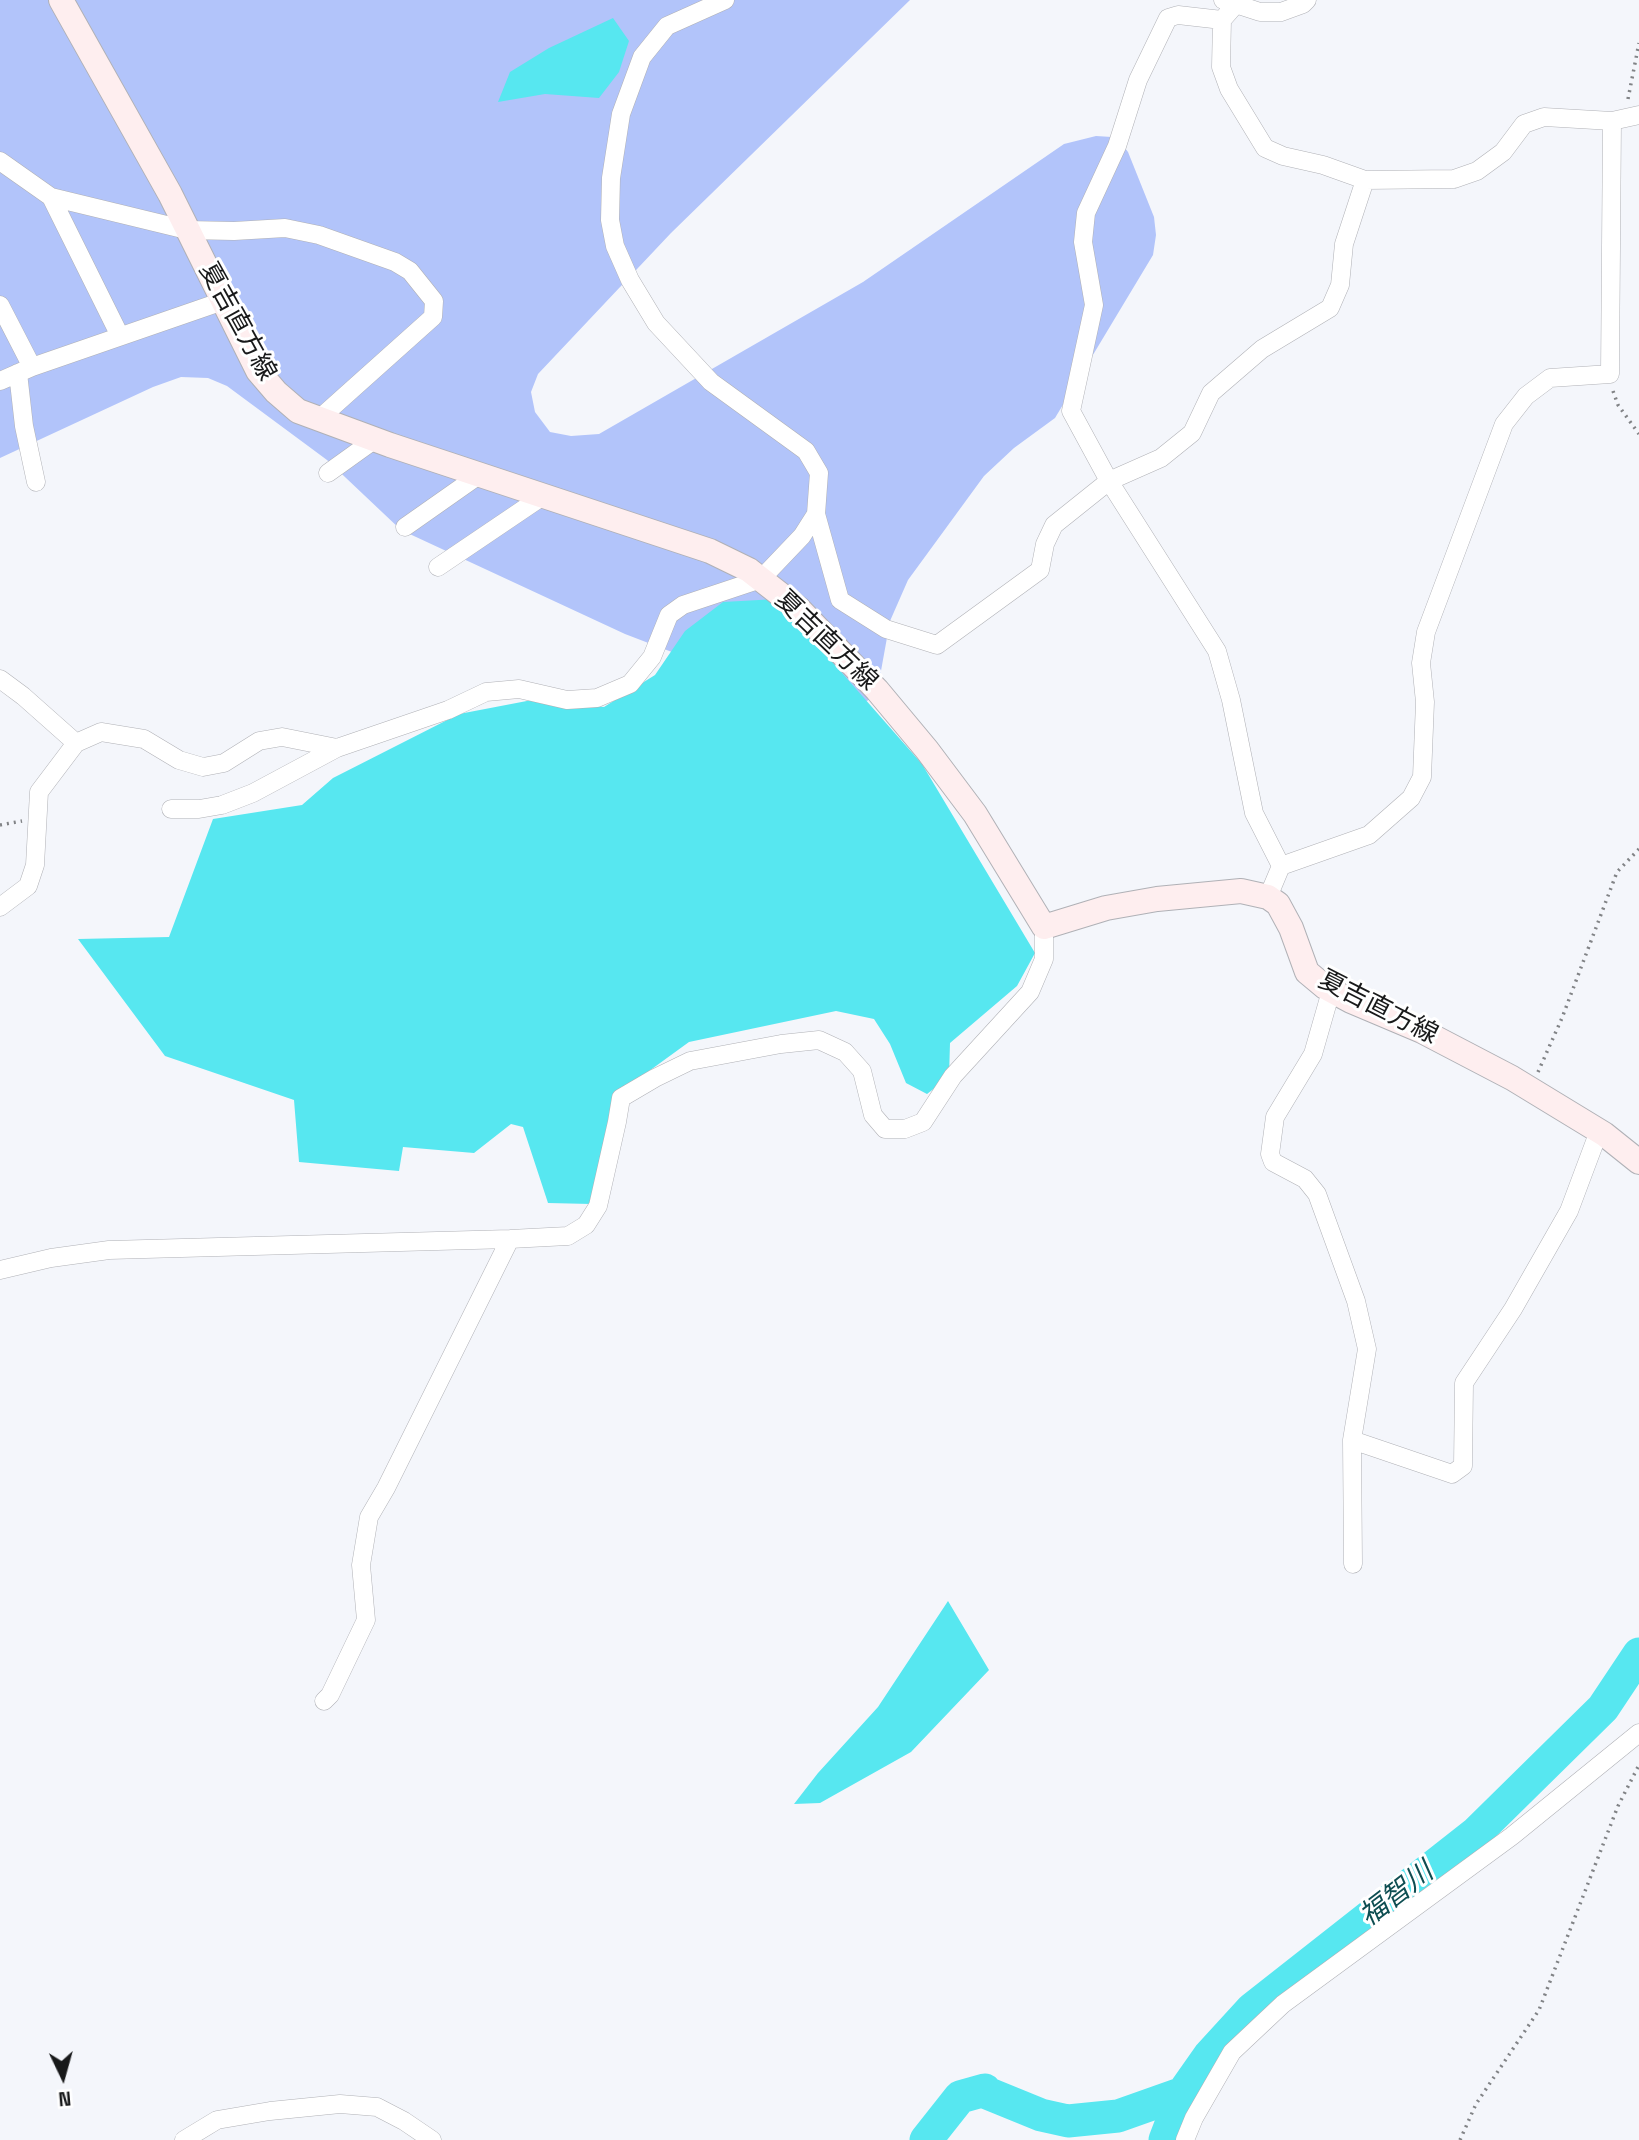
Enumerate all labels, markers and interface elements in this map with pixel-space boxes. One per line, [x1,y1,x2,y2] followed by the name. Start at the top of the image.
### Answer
[192,258,282,386] street label: 夏吉直方線
[768,585,884,697] street label: 夏吉直方線
[1313,965,1443,1051] street label: 夏吉直方線
[1354,1856,1440,1934] water label: 福智川
[28,2042,98,2112] north arrow
[57,2085,72,2111] text: N

